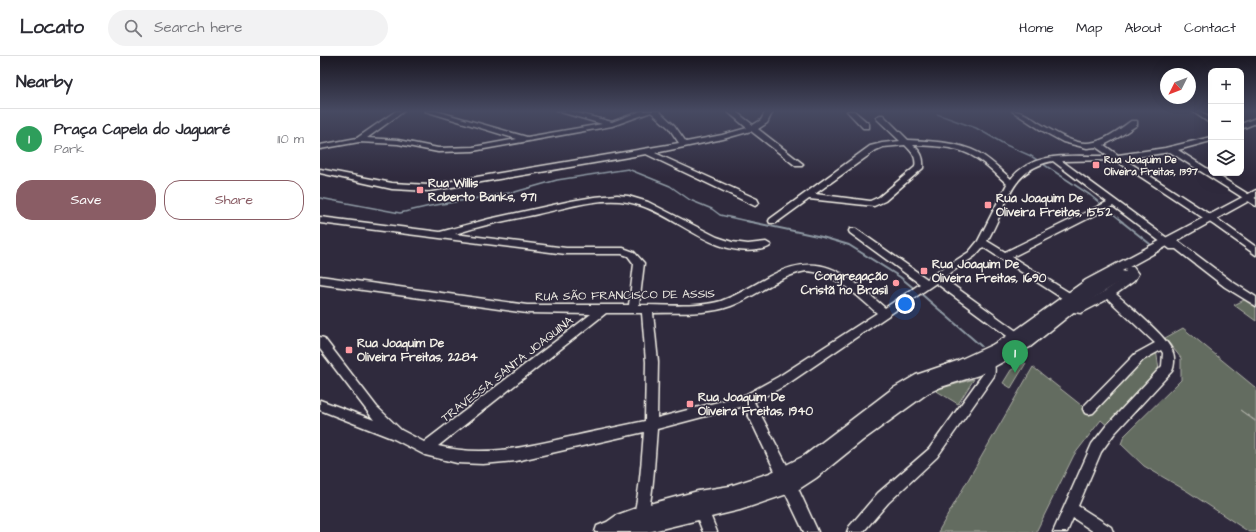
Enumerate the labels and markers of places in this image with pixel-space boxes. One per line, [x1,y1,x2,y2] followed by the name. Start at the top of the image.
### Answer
[1104,153,1199,179] place label: Rua Joaquim De Oliveira Freitas, 1397
[1091,160,1101,170] marker: Rua Joaquim De Oliveira Freitas, 1397
[428,175,537,206] place label: Rua Willis Roberto Banks, 971
[415,185,425,195] marker: Rua Willis Roberto Banks, 971
[996,190,1112,221] place label: Rua Joaquim De Oliveira Freitas, 1552
[983,200,993,210] marker: Rua Joaquim De Oliveira Freitas, 1552
[932,256,1047,287] place label: Rua Joaquim De Oliveira Freitas, 1690
[919,266,929,276] marker: Rua Joaquim De Oliveira Freitas, 1690
[801,268,888,299] place label: Congregação Cristã no Brasil
[891,278,901,288] marker: Congregação Cristã no Brasil
[357,335,478,366] place label: Rua Joaquim De Oliveira Freitas, 2284
[1002,340,1028,373] pin: 1
[344,345,354,355] marker: Rua Joaquim De Oliveira Freitas, 2284
[698,389,813,420] place label: Rua Joaquim De Oliveira Freitas, 1940
[685,399,695,409] marker: Rua Joaquim De Oliveira Freitas, 1940

